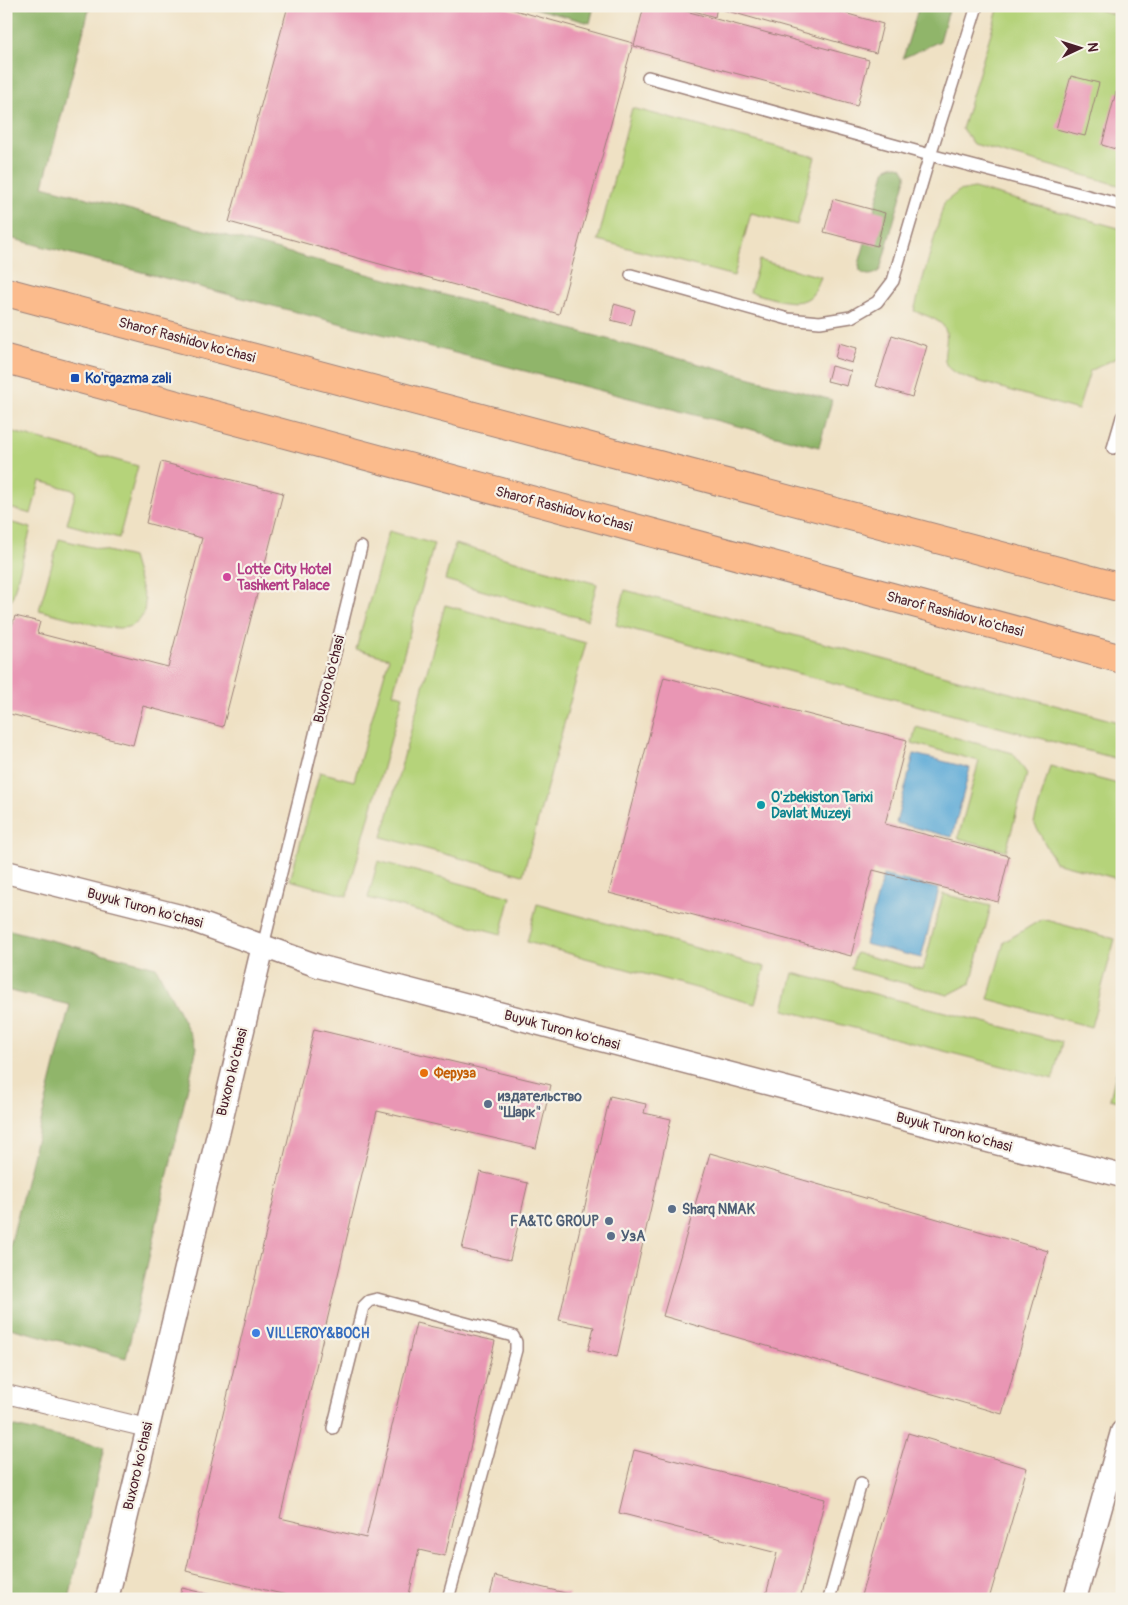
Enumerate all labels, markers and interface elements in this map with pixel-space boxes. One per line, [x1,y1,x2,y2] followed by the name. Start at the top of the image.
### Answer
[1056,22,1106,72] north arrow
[1084,42,1101,52] text: N
[117,314,258,367] street label: Sharof Rashidov ko'chasi
[85,370,172,387] place label: Ko'rgazma zali
[69,372,81,384] marker: Ko'rgazma zali
[494,483,635,536] street label: Sharof Rashidov ko'chasi
[236,561,332,594] place label: Lotte City Hotel Tashkent Palace
[221,571,233,583] marker: Lotte City Hotel Tashkent Palace
[885,588,1026,641] street label: Sharof Rashidov ko'chasi
[310,633,348,725] street label: Buxoro ko'chasi
[771,789,873,822] place label: O'zbekiston Tarixi Davlat Muzeyi
[755,799,767,811] marker: O'zbekiston Tarixi Davlat Muzeyi
[85,884,205,932] street label: Buyuk Turon ko'chasi
[502,1006,622,1054] street label: Buyuk Turon ko'chasi
[213,1026,251,1118] street label: Buxoro ko'chasi
[433,1065,477,1082] place label: Феруза
[418,1067,430,1079] marker: Феруза
[497,1088,582,1121] place label: издательство "Шарк"
[482,1098,494,1110] marker: издательство "Шарк"
[894,1108,1014,1156] street label: Buyuk Turon ko'chasi
[682,1201,755,1218] place label: Sharq NMAK
[666,1203,678,1215] marker: Sharq NMAK
[510,1213,599,1230] place label: FA&TC GROUP
[603,1215,615,1227] marker: FA&TC GROUP
[621,1228,645,1245] place label: УзА
[605,1230,617,1242] marker: УзА
[266,1325,370,1342] place label: VILLEROY&BOCH
[250,1327,262,1339] marker: VILLEROY&BOCH
[120,1420,156,1512] street label: Buxoro ko'chasi

